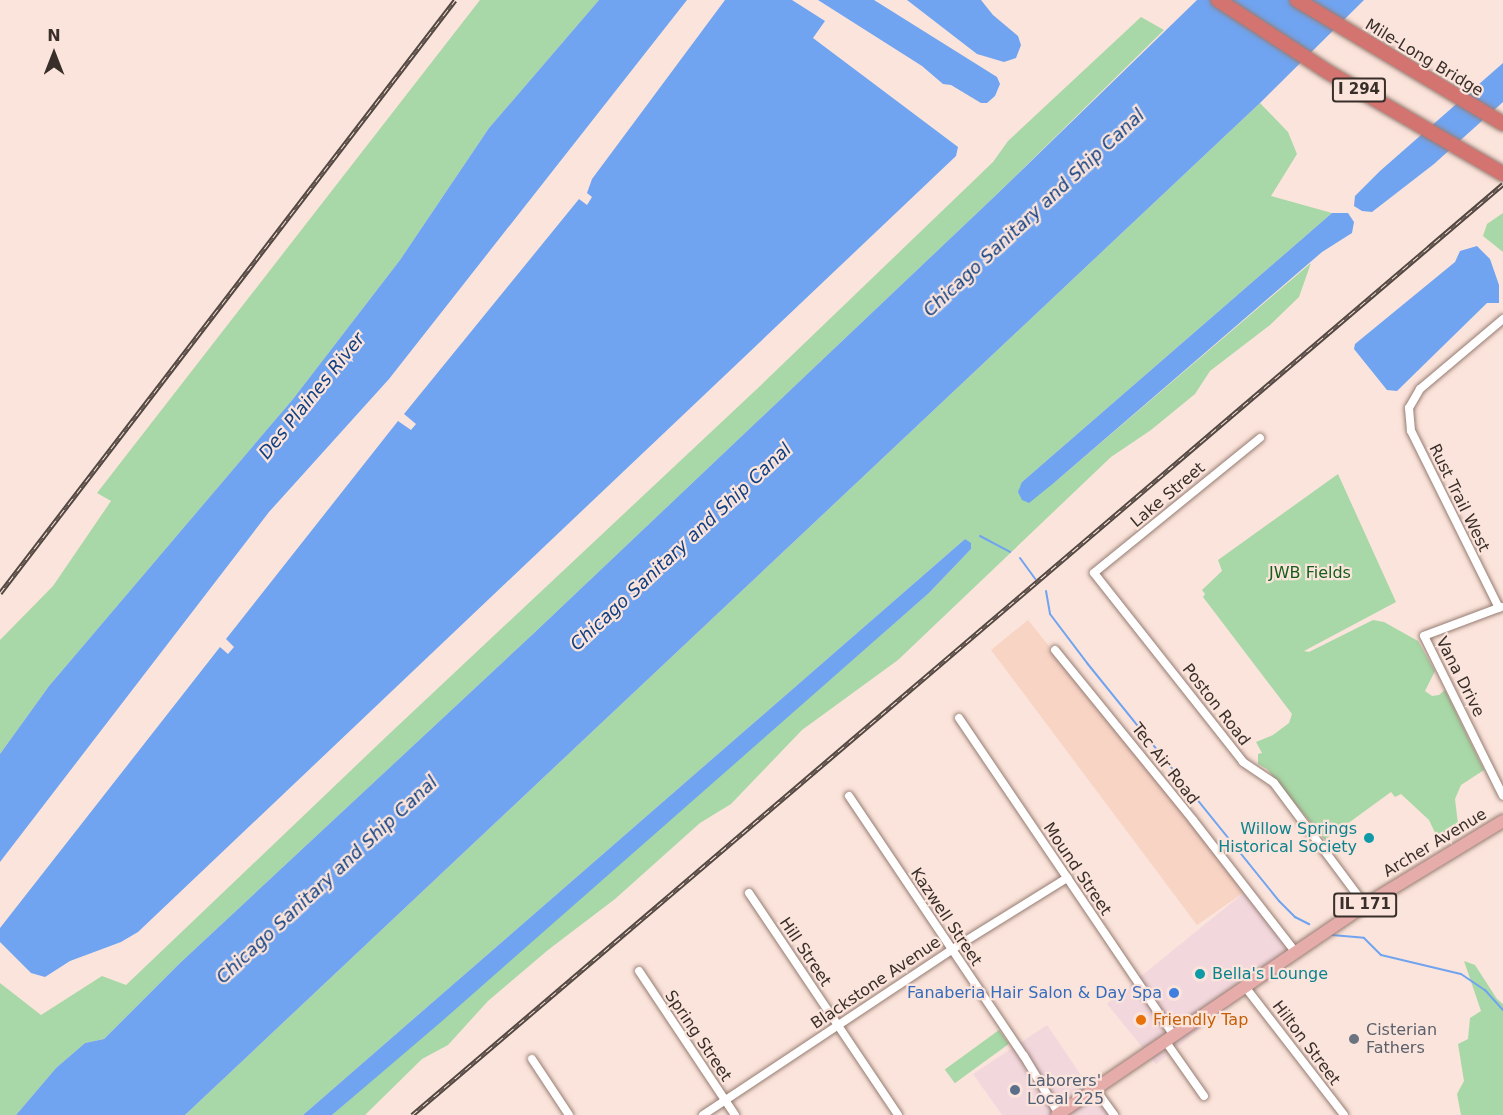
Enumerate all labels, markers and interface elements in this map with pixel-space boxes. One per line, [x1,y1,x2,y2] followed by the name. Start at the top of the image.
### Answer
[1362,15,1486,101] street label: Mile-Long Bridge
[24,24,84,84] north arrow
[47,26,61,45] text: N
[1330,78,1388,102] road number: I 294
[919,105,1149,321] water label: Chicago Sanitary and Ship Canal
[254,329,370,463] water label: Des Plaines River
[566,439,796,655] water label: Chicago Sanitary and Ship Canal
[1425,441,1493,555] street label: Rust Trail West
[1127,458,1209,532] street label: Lake Street
[1269,563,1351,583] park label: JWB Fields
[1432,634,1488,720] street label: Vana Drive
[1178,660,1254,750] street label: Poston Road
[1127,719,1203,809] street label: Tec Air Road
[212,772,442,988] water label: Chicago Sanitary and Ship Canal
[1380,805,1490,881] street label: Archer Avenue
[1039,819,1115,919] street label: Mound Street
[1218,819,1357,857] place label: Willow Springs Historical Society
[1362,831,1376,845] marker: Willow Springs Historical Society
[906,864,986,970] street label: Kazwell Street
[1332,893,1398,917] road number: IL 171
[775,914,835,990] street label: Hill Street
[808,932,944,1034] street label: Blackstone Avenue
[1212,964,1328,984] place label: Bella's Lounge
[1193,967,1207,981] marker: Bella's Lounge
[907,983,1162,1003] place label: Fanaberia Hair Salon & Day Spa
[1167,986,1181,1000] marker: Fanaberia Hair Salon & Day Spa
[661,987,735,1085] street label: Spring Street
[1268,997,1344,1089] street label: Hilton Street
[1153,1010,1248,1030] place label: Friendly Tap
[1134,1013,1148,1027] marker: Friendly Tap
[1366,1020,1437,1058] place label: Cisterian Fathers
[1347,1032,1361,1046] marker: Cisterian Fathers
[1027,1071,1104,1109] place label: Laborers' Local 225
[1008,1083,1022,1097] marker: Laborers' Local 225

